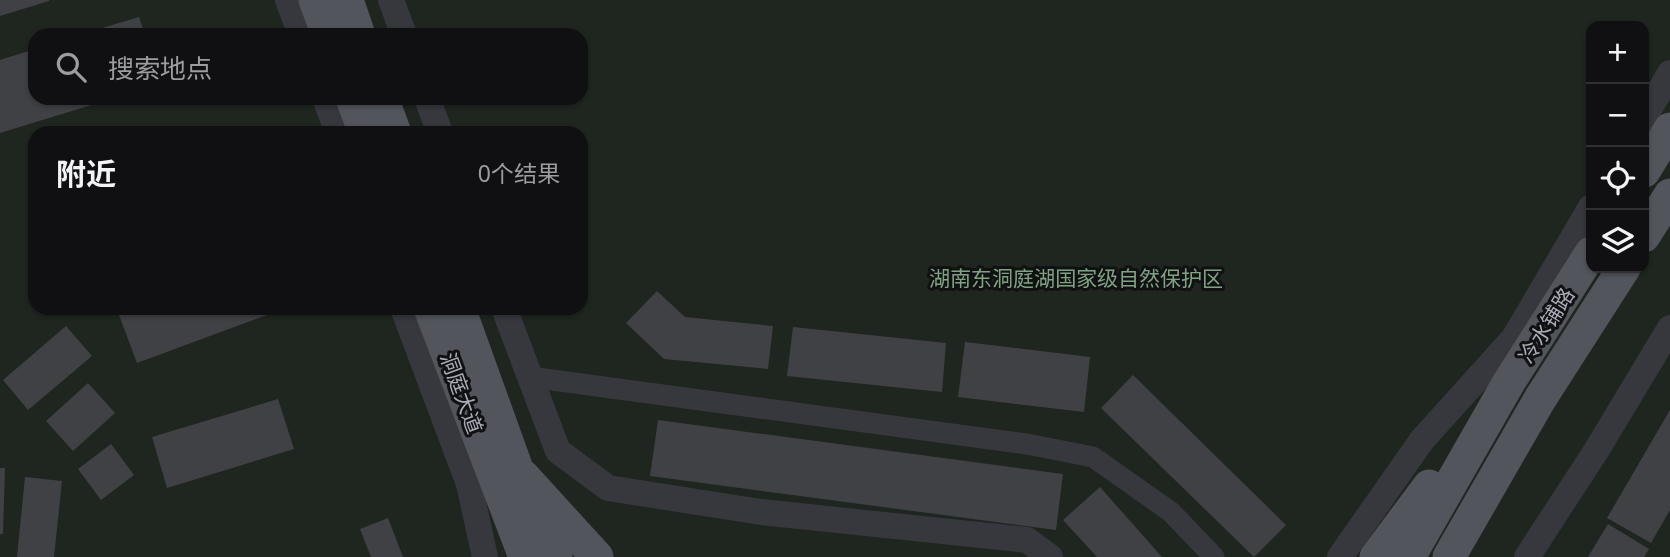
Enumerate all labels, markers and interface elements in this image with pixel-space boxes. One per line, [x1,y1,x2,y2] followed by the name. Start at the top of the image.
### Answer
[1586,21,1649,273] map controls
[1586,21,1649,84] button: +
[28,28,588,105] search box
[52,48,90,86] icon: search
[108,50,212,86] text: 搜索地点
[1586,84,1649,147] button: −
[1586,147,1649,210] button: locate
[56,153,116,194] text: 附近
[478,157,560,189] text: 0个结果
[1586,210,1649,273] button: layers
[929,264,1223,292] park label: 湖南东洞庭湖国家级自然保护区
[1512,282,1580,368] street label: 冷水铺路
[434,349,490,437] street label: 洞庭大道

